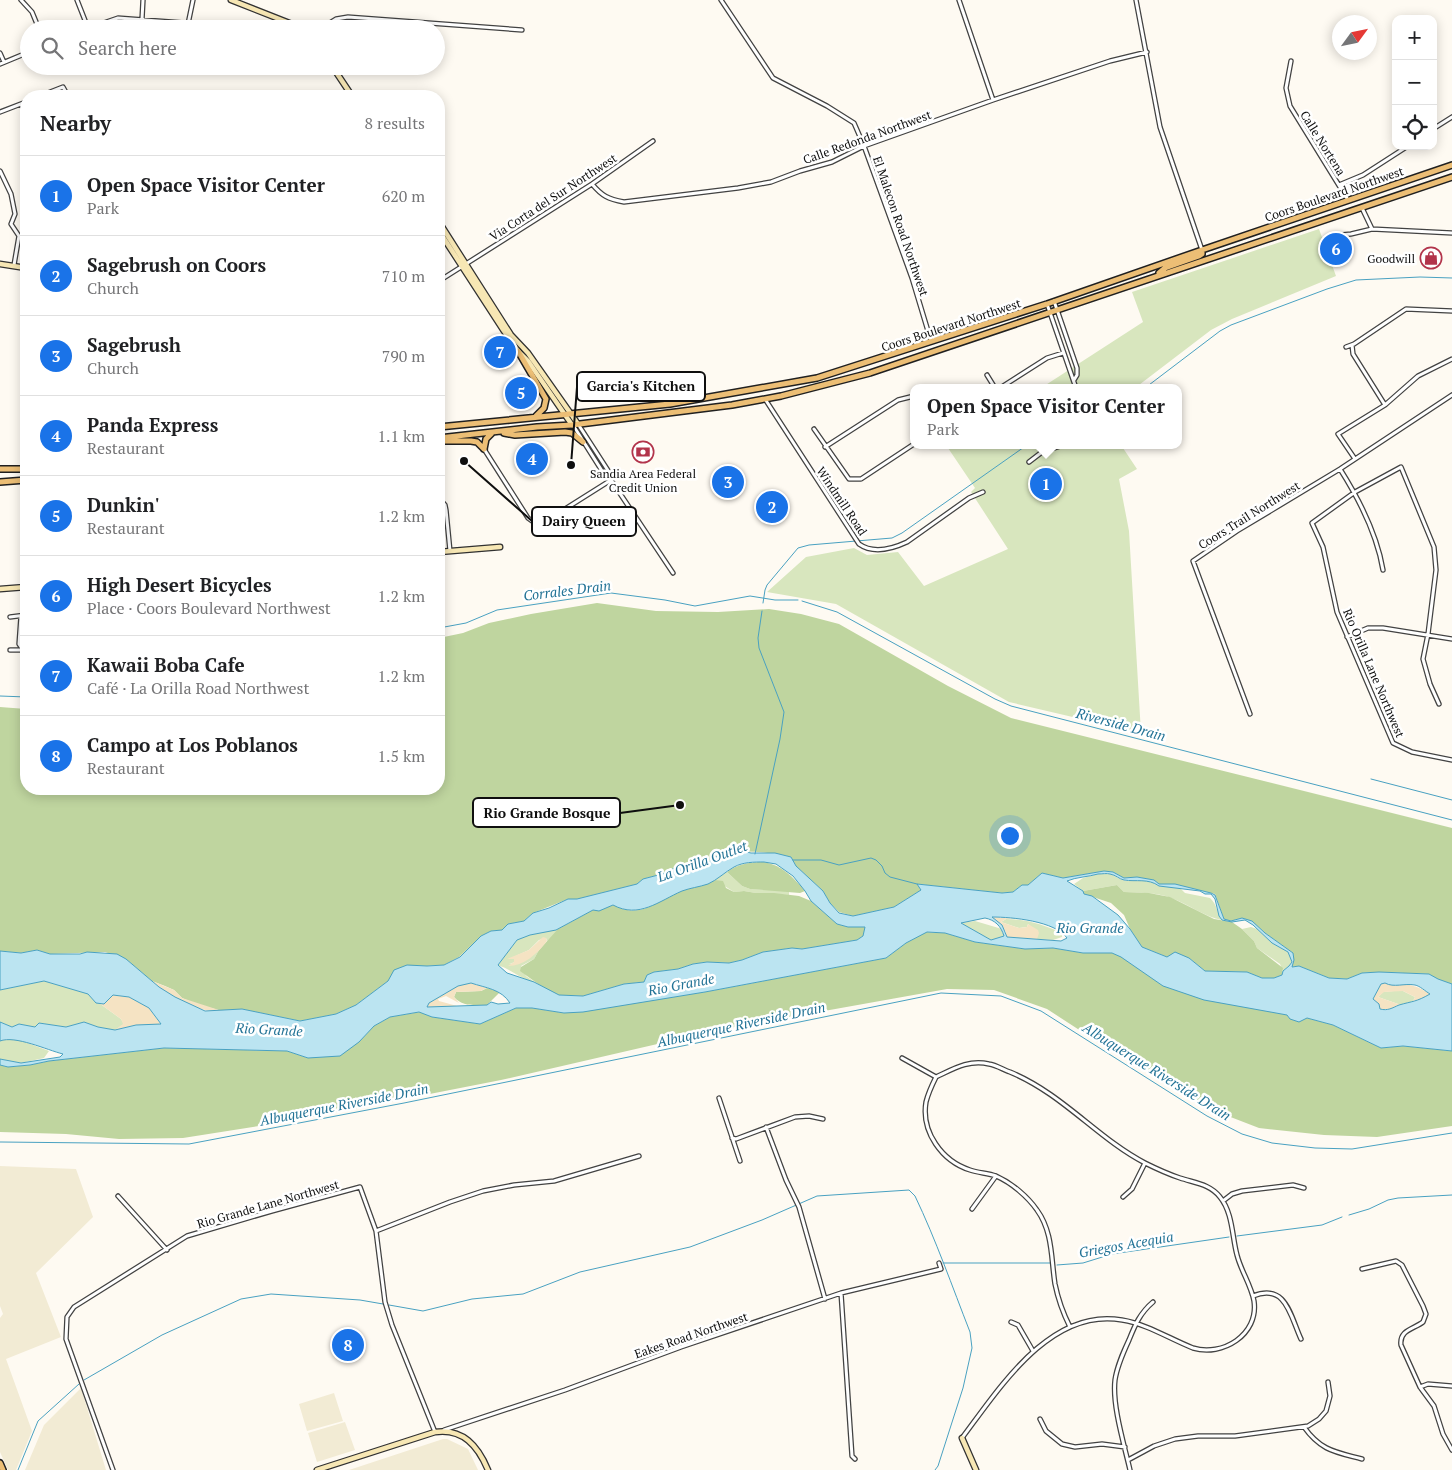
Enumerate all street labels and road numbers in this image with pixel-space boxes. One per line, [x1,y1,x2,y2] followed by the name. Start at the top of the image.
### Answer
[801,107,934,167] street label: Calle Redonda Northwest
[1297,108,1349,178] street label: Calle Nortena
[487,150,620,244] street label: Via Corta del Sur Northwest
[870,154,932,299] street label: El Malecon Road Northwest
[1263,163,1406,225] street label: Coors Boulevard Northwest
[879,295,1023,355] street label: Coors Boulevard Northwest
[814,464,871,538] street label: Windmill Road
[1195,477,1303,552] street label: Coors Trail Northwest
[1340,606,1408,740] street label: Rio Orilla Lane Northwest
[195,1176,341,1231] street label: Rio Grande Lane Northwest
[632,1308,750,1361] street label: Eakes Road Northwest

